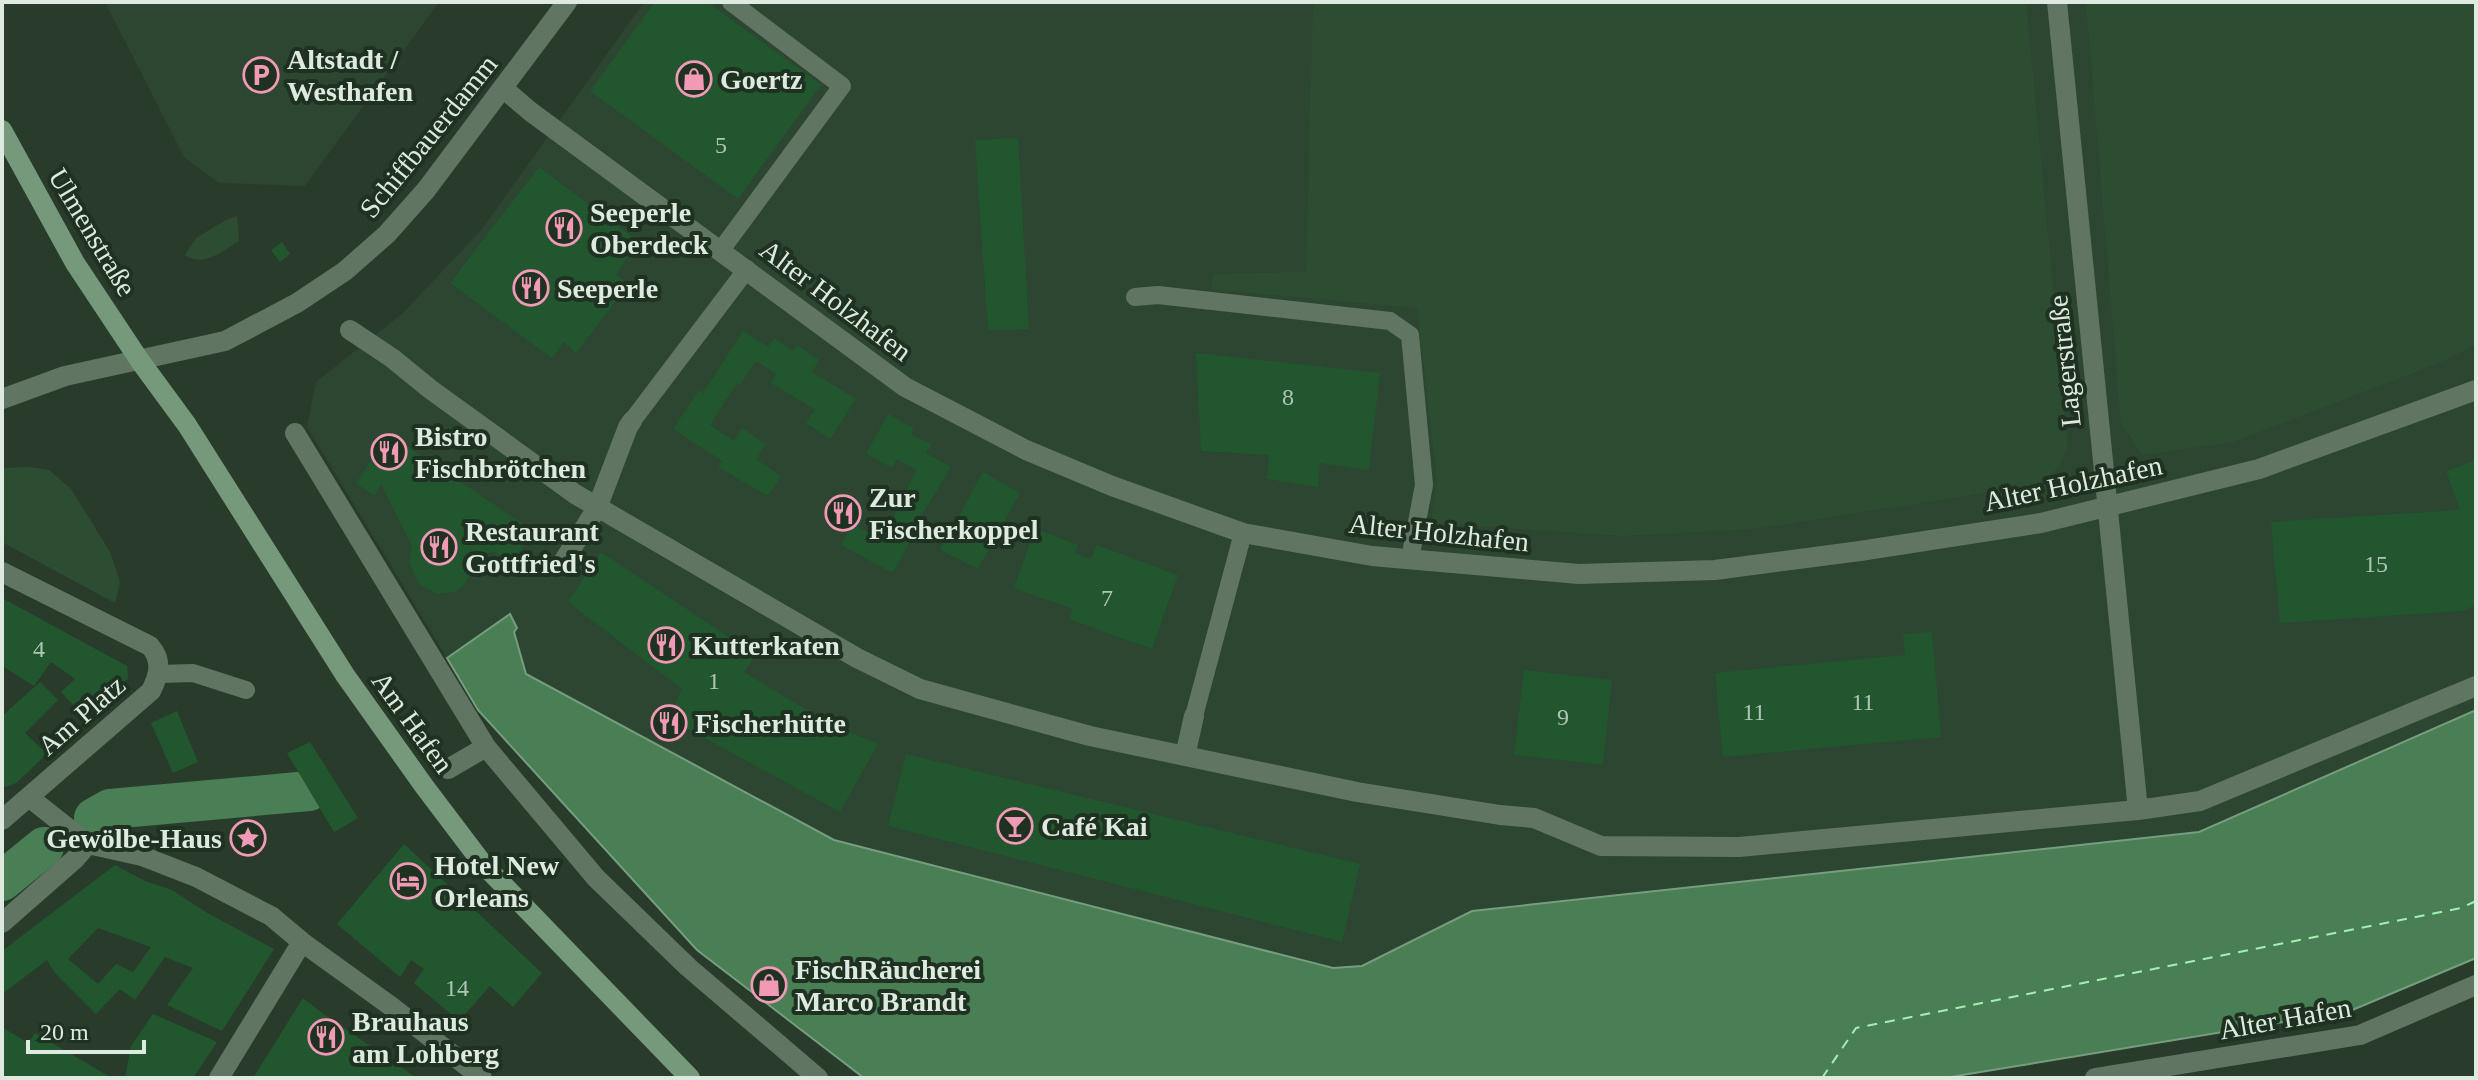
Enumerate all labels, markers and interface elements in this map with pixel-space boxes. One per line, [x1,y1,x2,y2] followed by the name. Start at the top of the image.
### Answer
[287,44,413,107] place label: Altstadt / Westhafen
[353,49,504,224] street label: Schiffbauerdamm
[242,56,280,94] parking icon: Altstadt / Westhafen
[675,60,713,98] shop icon: Goertz
[720,64,802,95] place label: Goertz
[715,132,727,158] house number: 5
[42,163,143,302] street label: Ulmenstraße
[590,197,709,260] place label: Seeperle Oberdeck
[545,209,583,247] restaurant icon: Seeperle Oberdeck
[754,234,917,367] street label: Alter Holzhafen
[512,269,550,307] restaurant icon: Seeperle
[557,273,658,304] place label: Seeperle
[2042,294,2087,428] street label: Lagerstraße
[1282,384,1294,410] house number: 8
[415,421,587,484] place label: Bistro Fischbrötchen
[370,433,408,471] restaurant icon: Bistro Fischbrötchen
[1981,449,2165,517] street label: Alter Holzhafen
[869,482,1039,545] place label: Zur Fischerkoppel
[824,494,862,532] restaurant icon: Zur Fischerkoppel
[1347,508,1531,557] street label: Alter Holzhafen
[465,516,599,579] place label: Restaurant Gottfried's
[420,528,458,566] restaurant icon: Restaurant Gottfried's
[2364,551,2388,577] house number: 15
[1101,585,1113,611] house number: 7
[647,626,685,664] restaurant icon: Kutterkaten
[692,630,840,661] place label: Kutterkaten
[33,636,45,662] house number: 4
[366,666,460,779] street label: Am Hafen
[708,668,720,694] house number: 1
[32,669,131,762] street label: Am Platz
[1851,689,1875,715] house number: 11
[1742,699,1766,725] house number: 11
[650,704,688,742] restaurant icon: Fischerhütte
[1557,704,1569,730] house number: 9
[695,708,846,739] place label: Fischerhütte
[996,807,1034,845] bar icon: Café Kai
[1041,811,1148,842] place label: Café Kai
[229,819,267,857] place icon: Gewölbe-Haus
[46,823,222,854] place label: Gewölbe-Haus
[434,850,560,913] place label: Hotel New Orleans
[389,862,427,900] hotel icon: Hotel New Orleans
[795,954,981,1017] place label: FischRäucherei Marco Brandt
[750,966,788,1004] shop icon: FischRäucherei Marco Brandt
[445,975,469,1001] house number: 14
[2217,992,2353,1045] street label: Alter Hafen
[28,1004,144,1054] scale bar
[352,1006,499,1069] place label: Brauhaus am Lohberg
[307,1018,345,1056] restaurant icon: Brauhaus am Lohberg
[40,1019,89,1045] text: 20 m

